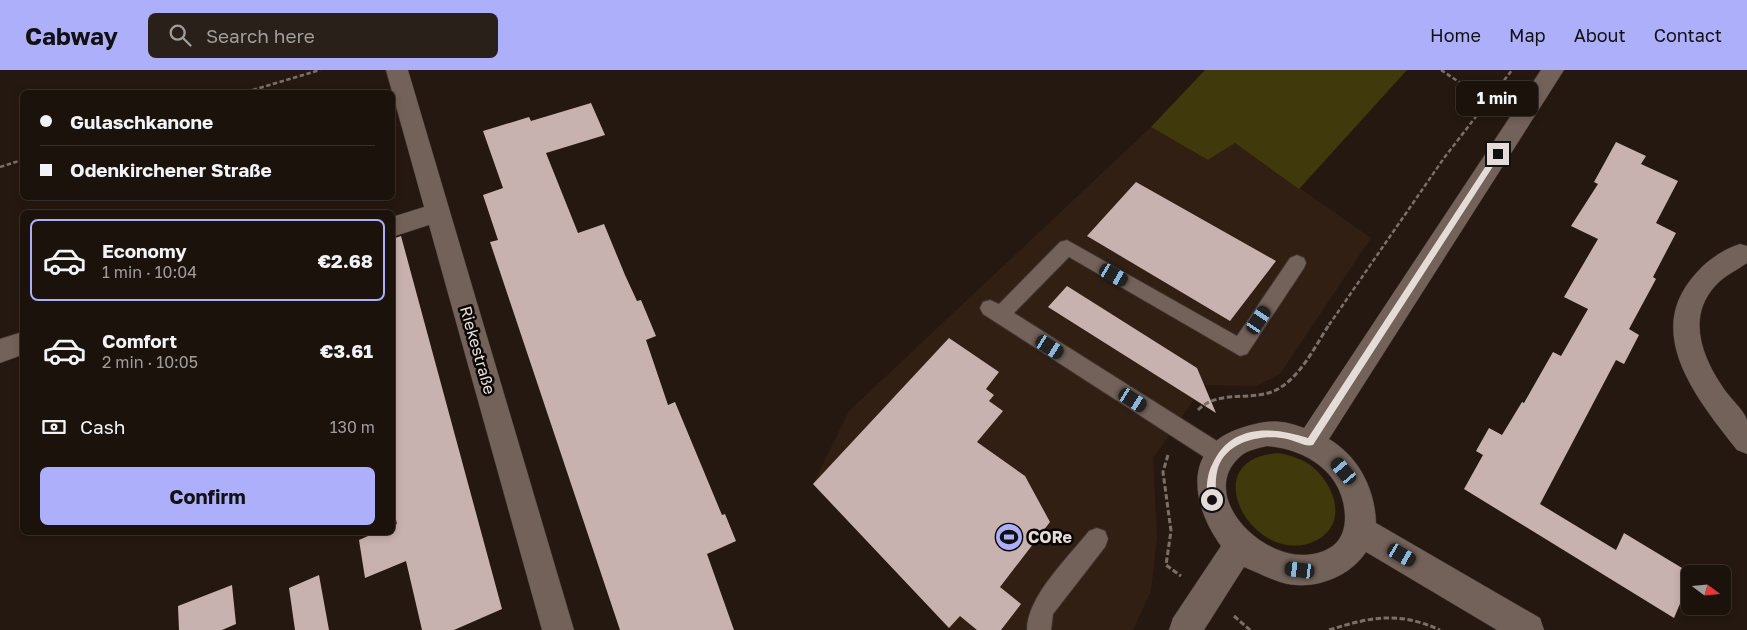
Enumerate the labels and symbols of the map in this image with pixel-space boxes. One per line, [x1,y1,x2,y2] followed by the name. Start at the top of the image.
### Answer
[1457,82,1539,116] callout: 1 min
[1487,143,1509,165] route end
[1097,261,1130,289] car
[456,303,500,397] street label: Riekestraße
[1244,303,1273,337] car
[1033,333,1066,361] car
[1116,386,1149,414] car
[1328,455,1359,487] car
[1201,489,1223,511] route start
[994,522,1024,552] sports icon: CORe
[1028,527,1072,547] place label: CORe
[1385,541,1418,569] car
[1284,561,1315,579] car
[1681,565,1731,615] north arrow

